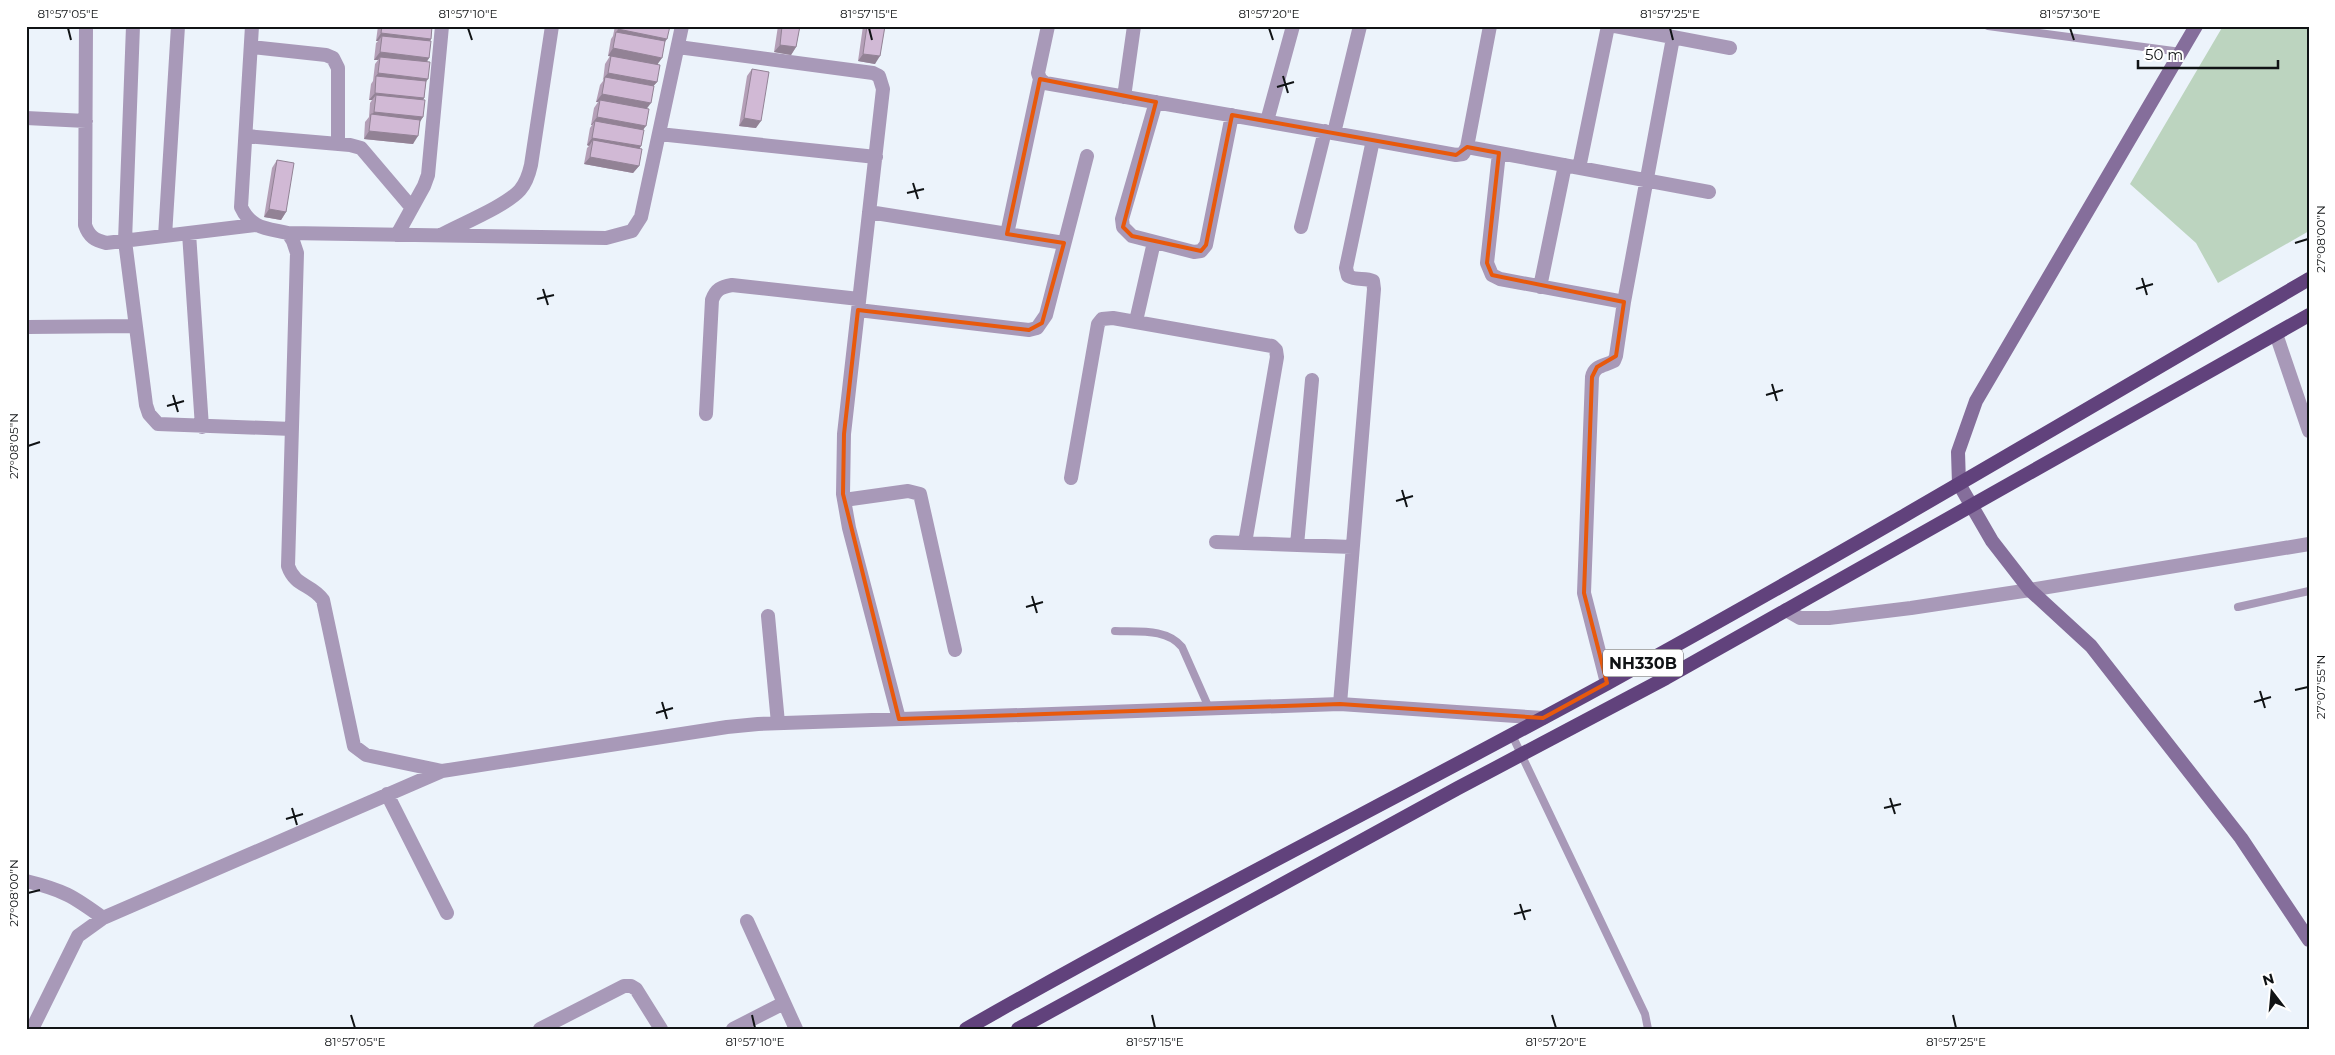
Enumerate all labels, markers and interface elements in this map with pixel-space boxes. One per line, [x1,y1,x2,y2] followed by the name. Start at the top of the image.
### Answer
[38,6,98,21] text: 81°57'05"E
[438,6,498,21] text: 81°57'10"E
[840,6,898,21] text: 81°57'15"E
[1238,6,1300,21] text: 81°57'20"E
[1640,6,1700,21] text: 81°57'25"E
[2039,6,2101,21] text: 81°57'30"E
[2138,38,2278,70] scale bar
[2145,45,2183,64] text: 50 m
[2313,205,2328,273] text: 27°08'00"N
[6,413,21,479] text: 27°08'05"N
[1603,650,1683,676] road number: NH330B
[2313,655,2328,719] text: 27°07'55"N
[6,859,21,927] text: 27°08'00"N
[2248,968,2298,1018] north arrow
[2260,969,2276,990] text: N
[325,1034,385,1049] text: 81°57'05"E
[725,1034,785,1049] text: 81°57'10"E
[1126,1034,1184,1049] text: 81°57'15"E
[1525,1034,1587,1049] text: 81°57'20"E
[1926,1034,1986,1049] text: 81°57'25"E

